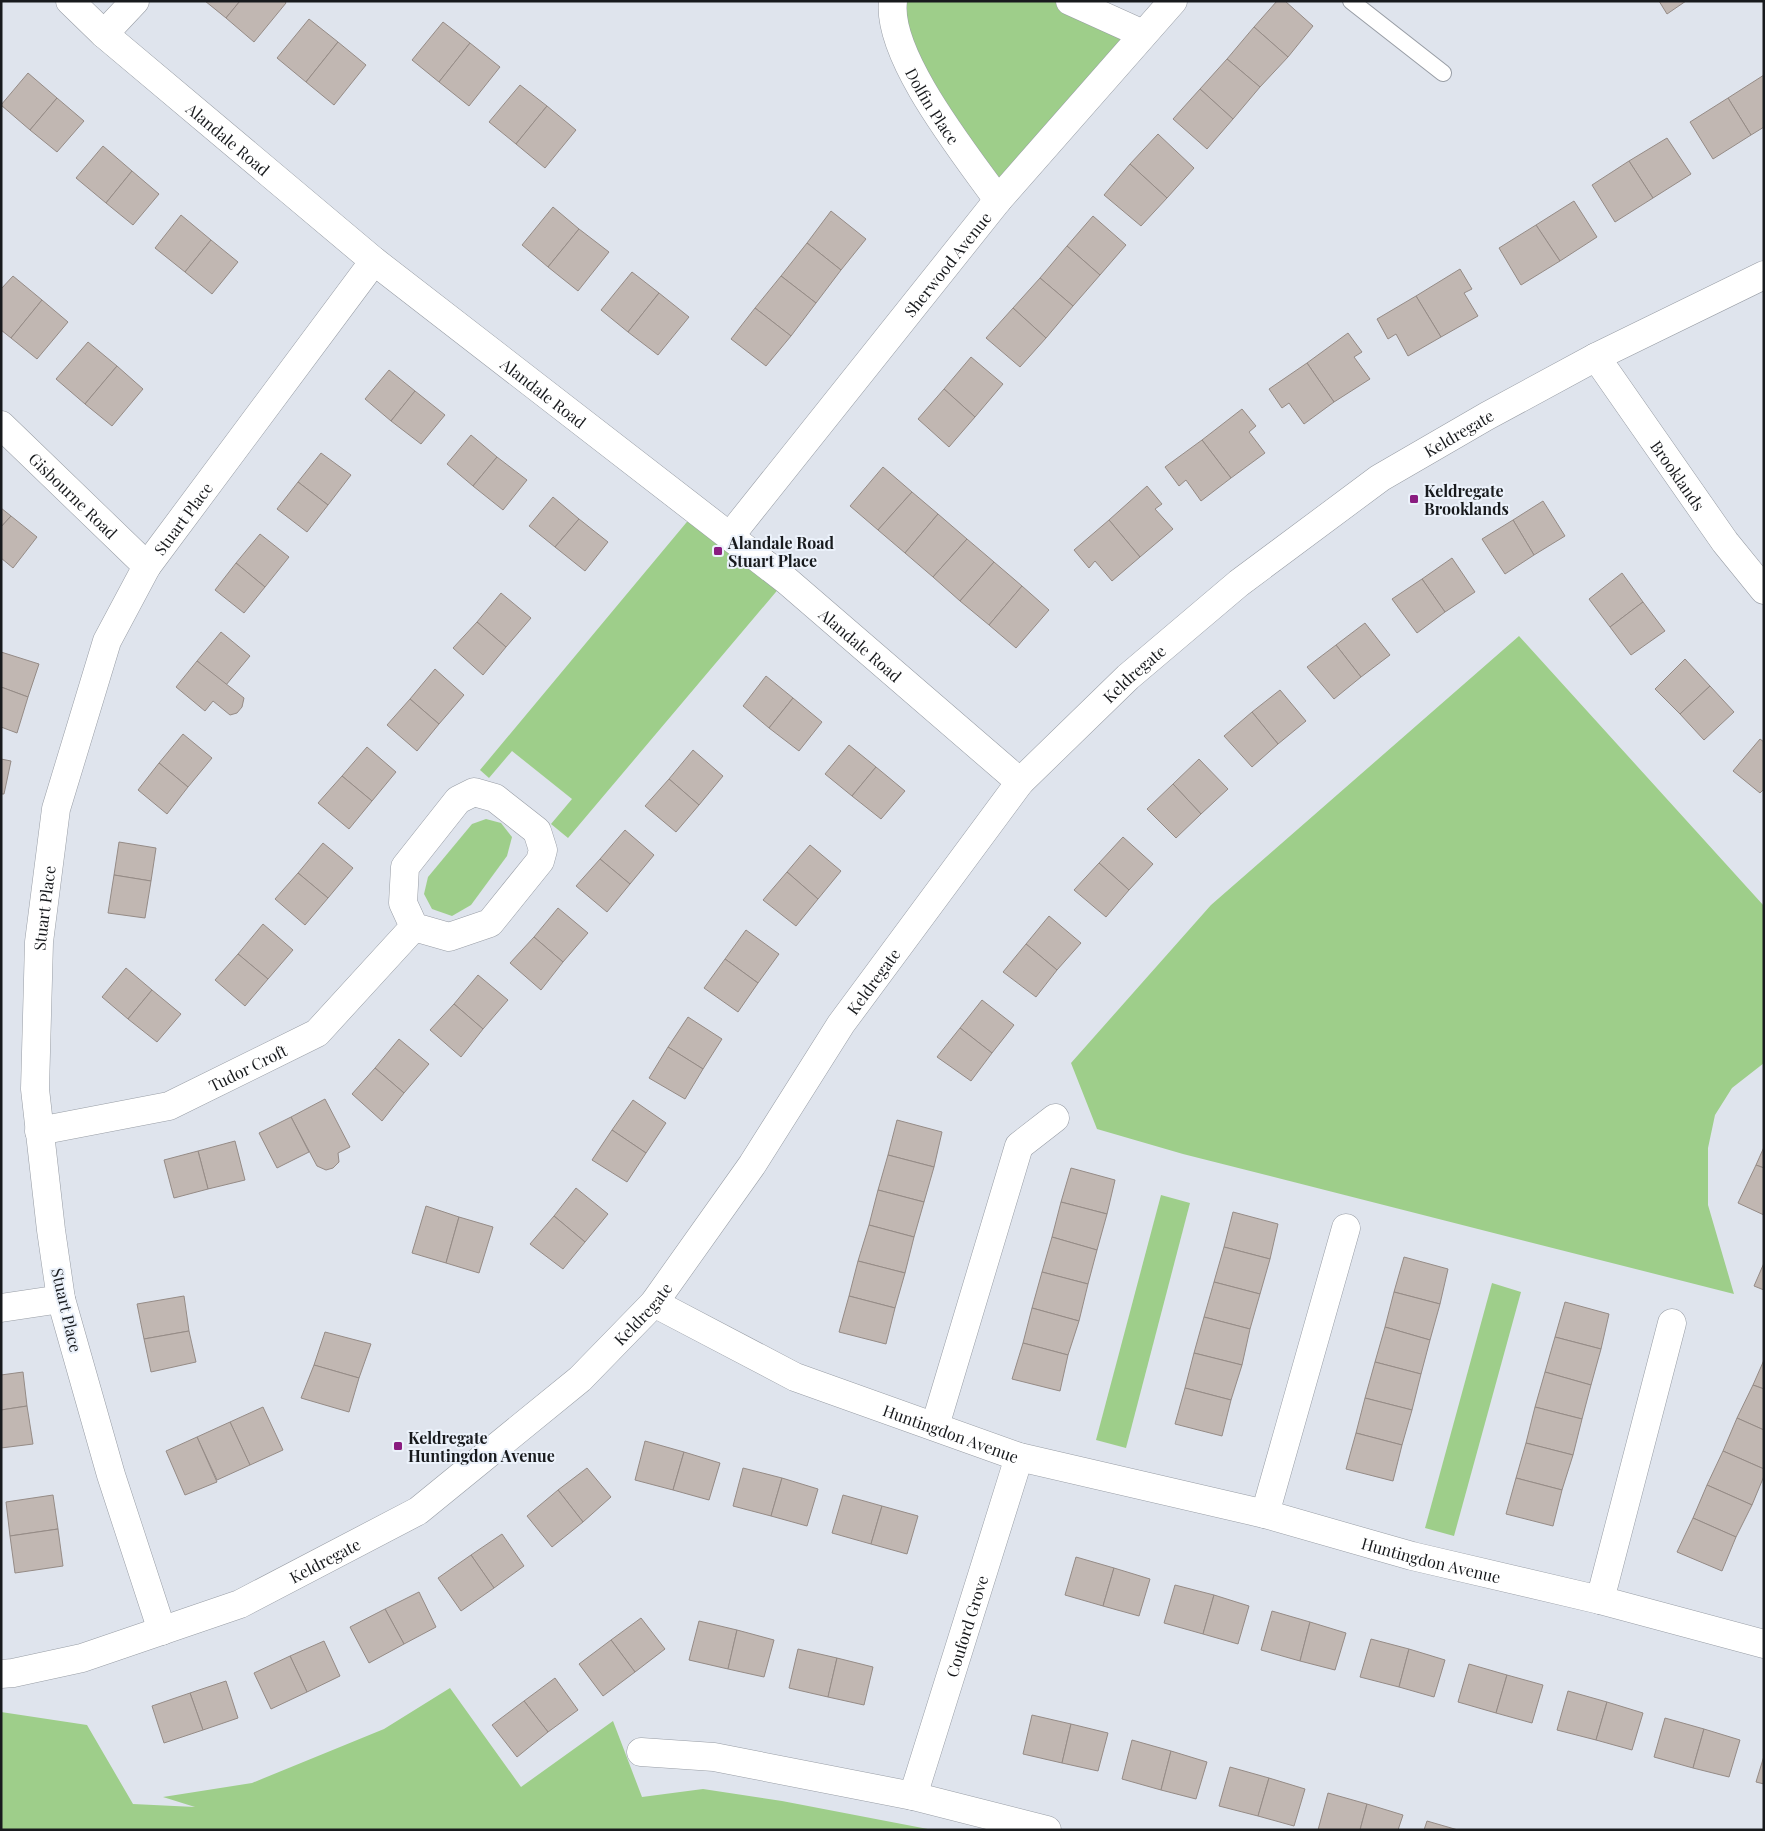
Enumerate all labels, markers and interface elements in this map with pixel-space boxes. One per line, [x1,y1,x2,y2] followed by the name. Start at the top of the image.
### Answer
[902,64,965,148] street label: Dolfin Place
[182,97,274,180] street label: Alandale Road
[899,207,995,321] street label: Sherwood Avenue
[496,352,591,432] street label: Alandale Road
[1420,404,1497,461] street label: Keldregate
[1647,436,1710,514] street label: Brooklands
[25,448,122,543] street label: Gisbourne Road
[149,478,217,559] street label: Stuart Place
[1424,480,1509,519] place label: Keldregate Brooklands
[1408,493,1420,505] marker: Keldregate Brooklands
[727,532,835,571] place label: Alandale Road Stuart Place
[712,545,724,557] marker: Alandale Road Stuart Place
[814,603,906,686] street label: Alandale Road
[1098,640,1170,707] street label: Keldregate
[28,864,59,951] street label: Stuart Place
[841,944,904,1018] street label: Keldregate
[205,1039,290,1095] street label: Tudor Croft
[47,1266,87,1354] street label: Stuart Place
[609,1278,676,1349] street label: Keldregate
[880,1399,1022,1467] street label: Huntingdon Avenue
[408,1427,555,1466] place label: Keldregate Huntingdon Avenue
[392,1440,404,1452] marker: Keldregate Huntingdon Avenue
[1359,1532,1503,1587] street label: Huntingdon Avenue
[285,1533,364,1587] street label: Keldregate
[940,1573,992,1680] street label: Couford Grove

